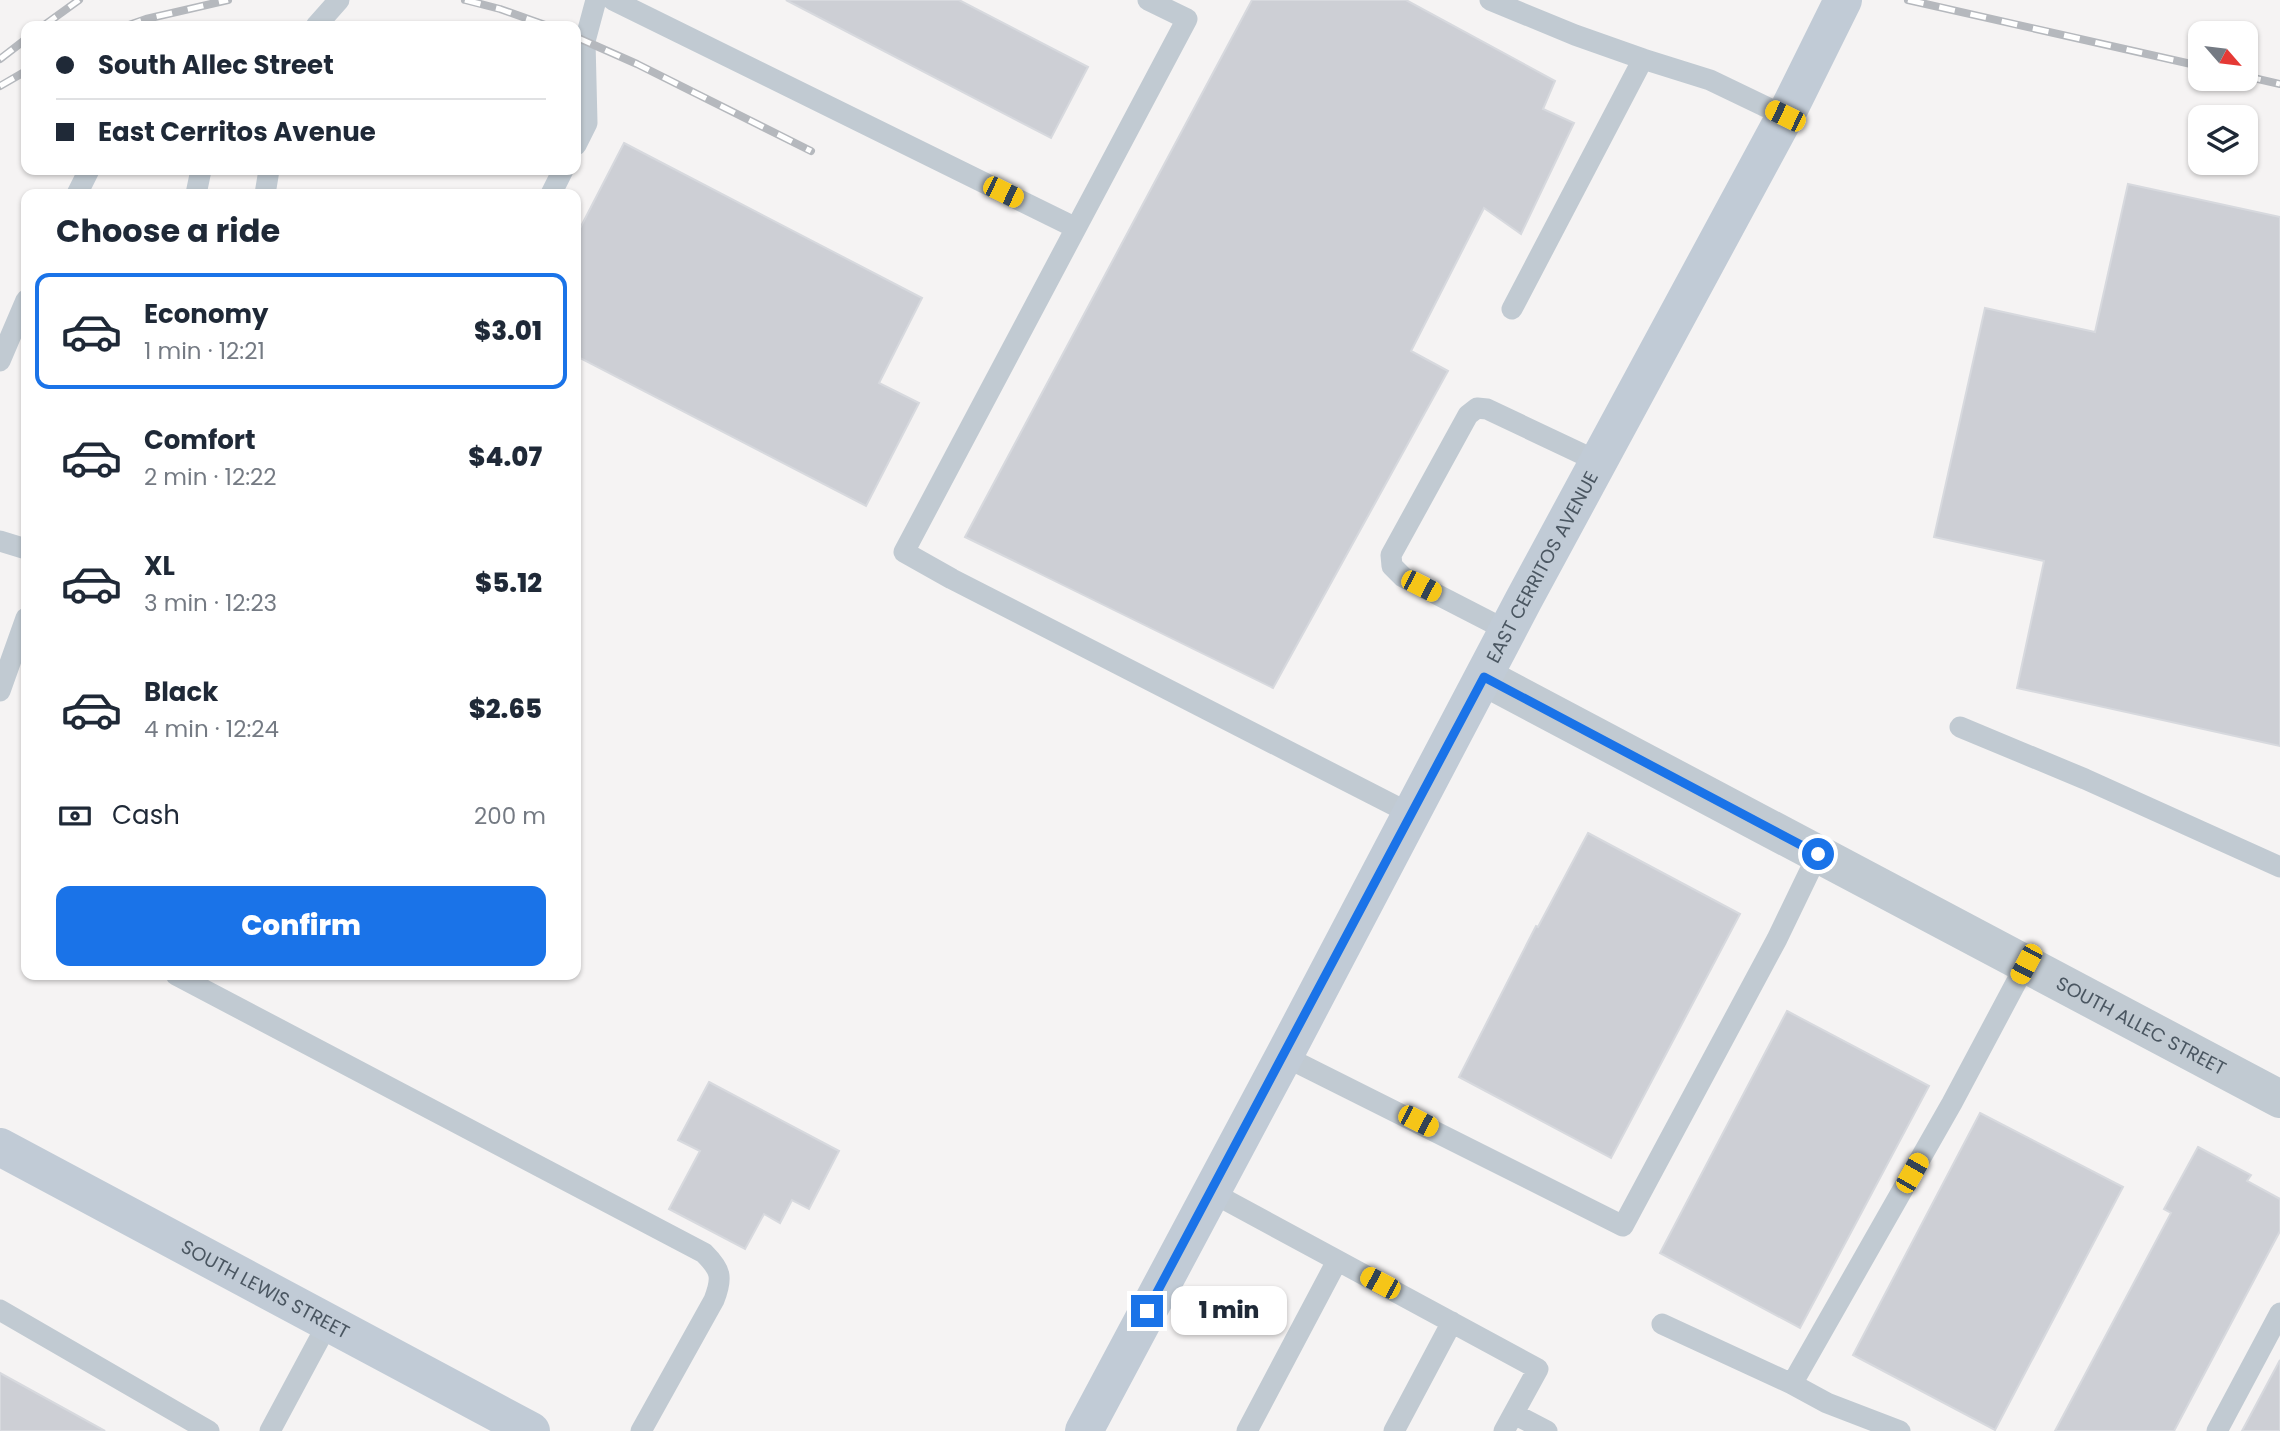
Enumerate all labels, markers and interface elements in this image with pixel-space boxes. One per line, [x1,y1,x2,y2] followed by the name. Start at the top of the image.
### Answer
[2188,21,2258,91] north arrow
[2188,21,2258,175] map controls
[98,47,334,83] text: South Allec Street
[1762,97,1809,135] car
[2188,105,2258,175] button: layers
[98,114,376,150] text: East Cerritos Avenue
[980,173,1027,211] car
[56,208,280,253] text: Choose a ride
[144,296,268,332] text: Economy
[60,300,123,363] icon: car
[474,313,542,349] text: $3.01
[144,335,265,367] text: 1 min · 12:21
[144,422,256,458] text: Comfort
[60,426,123,489] icon: car
[468,439,542,475] text: $4.07
[144,461,277,493] text: 2 min · 12:22
[1479,466,1604,667] street label: EAST CERRITOS AVENUE
[144,548,175,584] text: XL
[60,552,123,615] icon: car
[475,565,542,601] text: $5.12
[1398,567,1445,605] car
[144,587,277,619] text: 3 min · 12:23
[144,674,218,710] text: Black
[60,678,123,741] icon: car
[469,691,542,727] text: $2.65
[144,713,279,745] text: 4 min · 12:24
[56,797,94,835] icon: cash
[112,797,180,833] text: Cash
[474,800,546,832] text: 200 m
[1802,838,1834,870] route start
[56,886,546,966] button: Confirm
[2007,941,2046,987] car
[2052,969,2231,1082] street label: SOUTH ALLEC STREET
[1395,1102,1442,1140] car
[1893,1150,1932,1196] car
[176,1233,355,1345] street label: SOUTH LEWIS STREET
[1357,1264,1404,1302] car
[1172,1286,1287,1336] callout: 1 min
[1199,1294,1259,1326] text: 1 min
[1131,1295,1163,1327] route end

